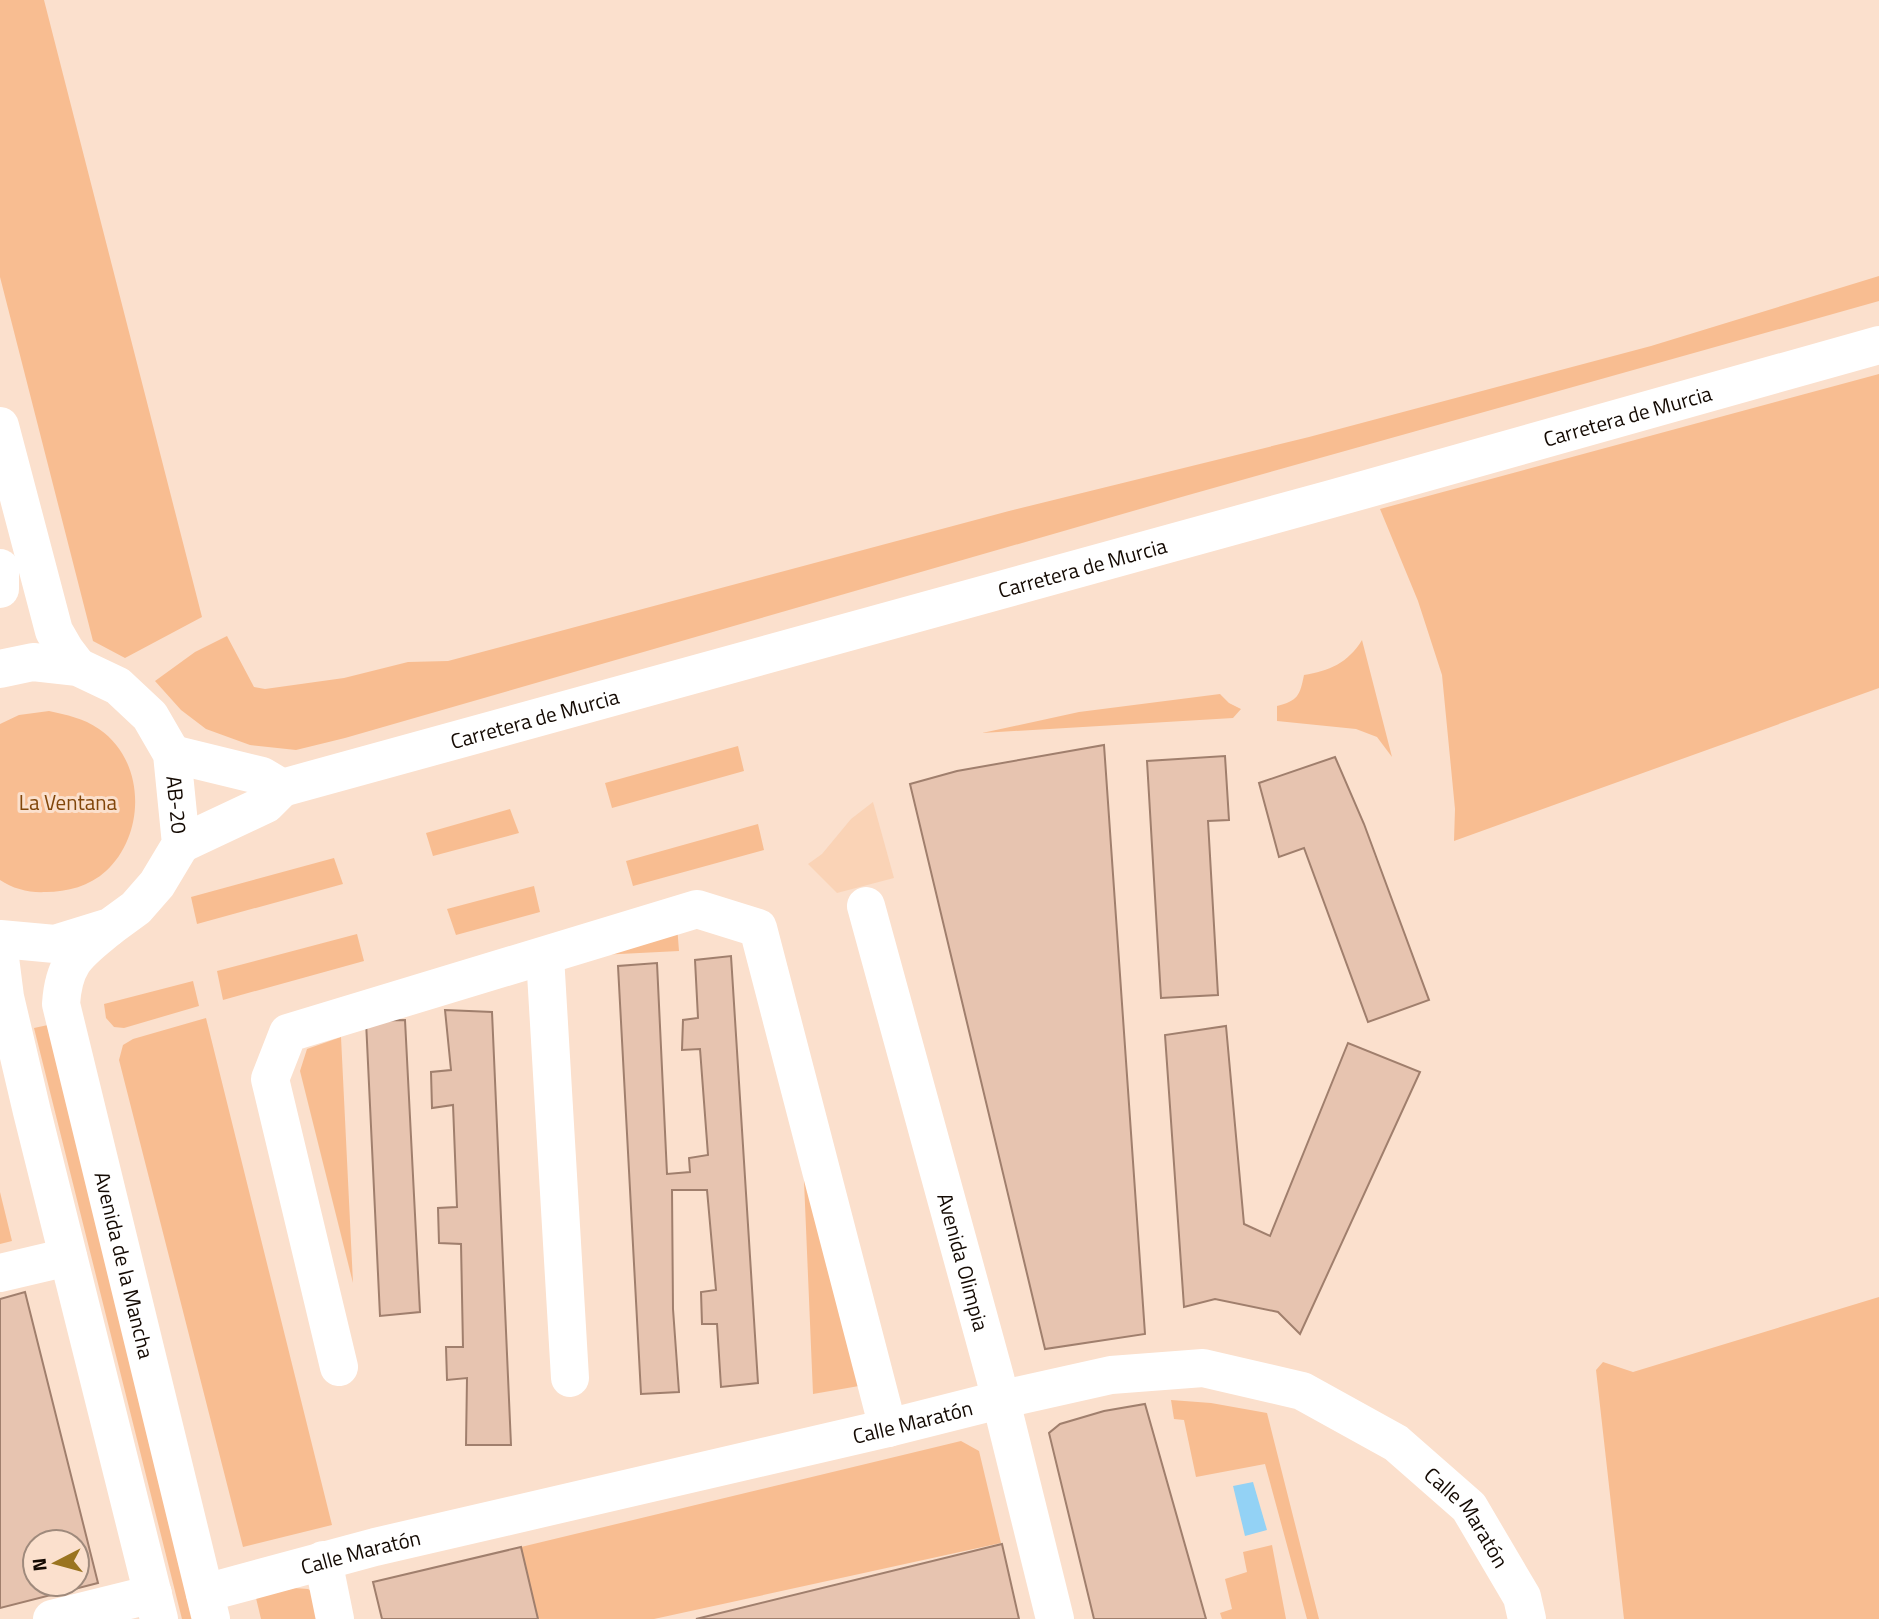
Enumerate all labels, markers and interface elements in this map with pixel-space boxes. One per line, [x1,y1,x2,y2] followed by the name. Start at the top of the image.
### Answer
[1539,377,1716,455] street label: Carretera de Murcia
[994,529,1171,606] street label: Carretera de Murcia
[447,680,623,757] street label: Carretera de Murcia
[158,774,196,835] street label: AB-20
[19,786,118,818] park label: La Ventana
[86,1168,163,1362] street label: Avenida de la Mancha
[929,1189,998,1335] street label: Avenida Olimpia
[849,1391,976,1452] street label: Calle Maratón
[1417,1459,1517,1574] street label: Calle Maratón
[297,1521,424,1582] street label: Calle Maratón
[21,1528,91,1598] north arrow
[23,1557,54,1573] text: N

